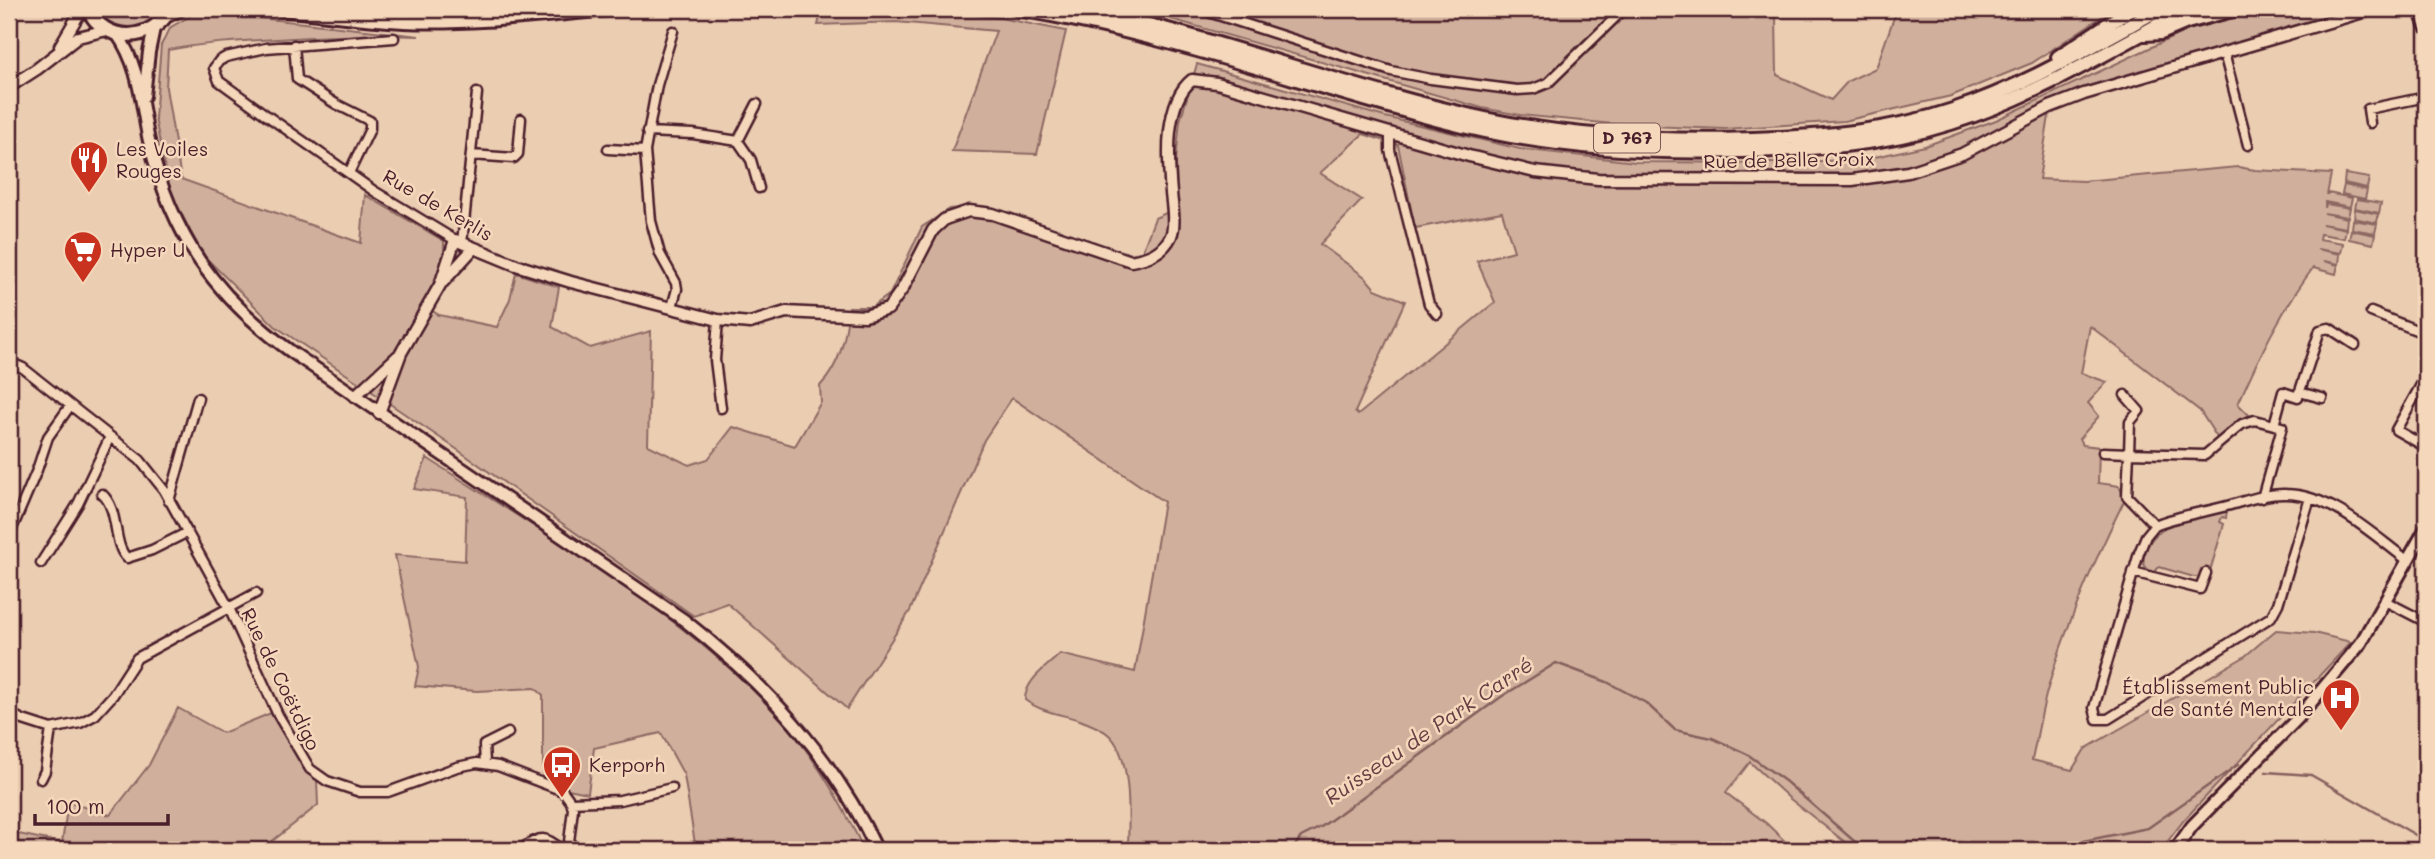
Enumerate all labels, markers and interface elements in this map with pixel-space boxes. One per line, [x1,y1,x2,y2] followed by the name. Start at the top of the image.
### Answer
[1594,124,1660,153] road number: D 767
[116,136,208,183] place label: Les Voiles Rouges
[68,139,110,194] restaurant icon: Les Voiles Rouges
[1703,146,1875,173] street label: Rue de Belle Croix
[379,163,498,246] street label: Rue de Kerlis
[62,229,104,284] supermarket icon: Hyper U
[110,237,185,262] place label: Hyper U
[236,603,327,754] street label: Rue de Coëtdigo
[1319,650,1538,810] water label: Ruisseau de Park Carré
[2122,674,2314,721] place label: Établissement Public de Santé Mentale
[2320,677,2362,732] hospital icon: Établissement Public de Santé Mentale
[541,744,583,799] bus stop icon: Kerporh
[589,752,665,777] place label: Kerporh
[35,782,168,826] scale bar
[46,792,105,819] text: 100 m

